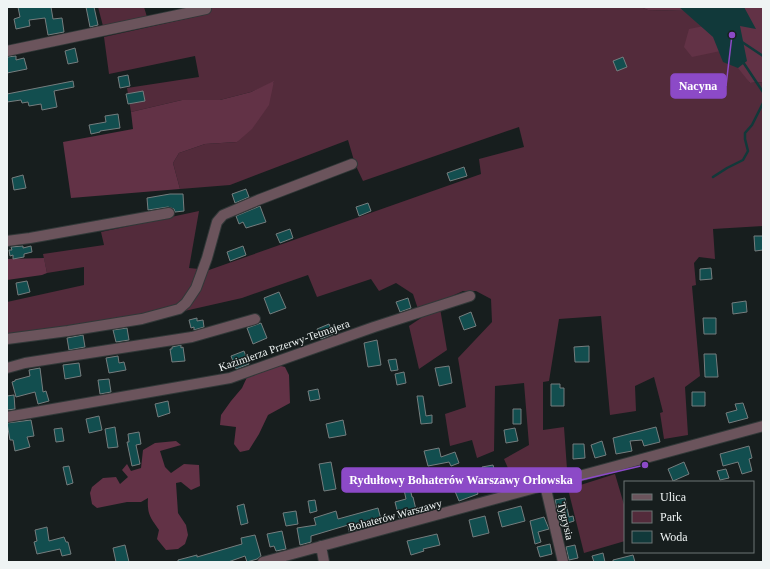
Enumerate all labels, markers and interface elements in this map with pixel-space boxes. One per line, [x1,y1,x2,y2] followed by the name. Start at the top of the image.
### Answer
[671,74,726,98] callout: Nacyna
[679,79,717,93] text: Nacyna
[217,317,351,373] street label: Kazimierza Przerwy-Tetmajera
[342,468,581,492] callout: Rydułtowy Bohaterów Warszawy Orlowska
[349,473,573,487] text: Rydułtowy Bohaterów Warszawy Orlowska
[624,481,754,553] legend
[660,490,687,504] text: Ulica
[347,497,444,533] street label: Bohaterów Warszawy
[556,501,576,541] street label: Tygrysia
[660,510,682,524] text: Park
[660,530,688,544] text: Woda

